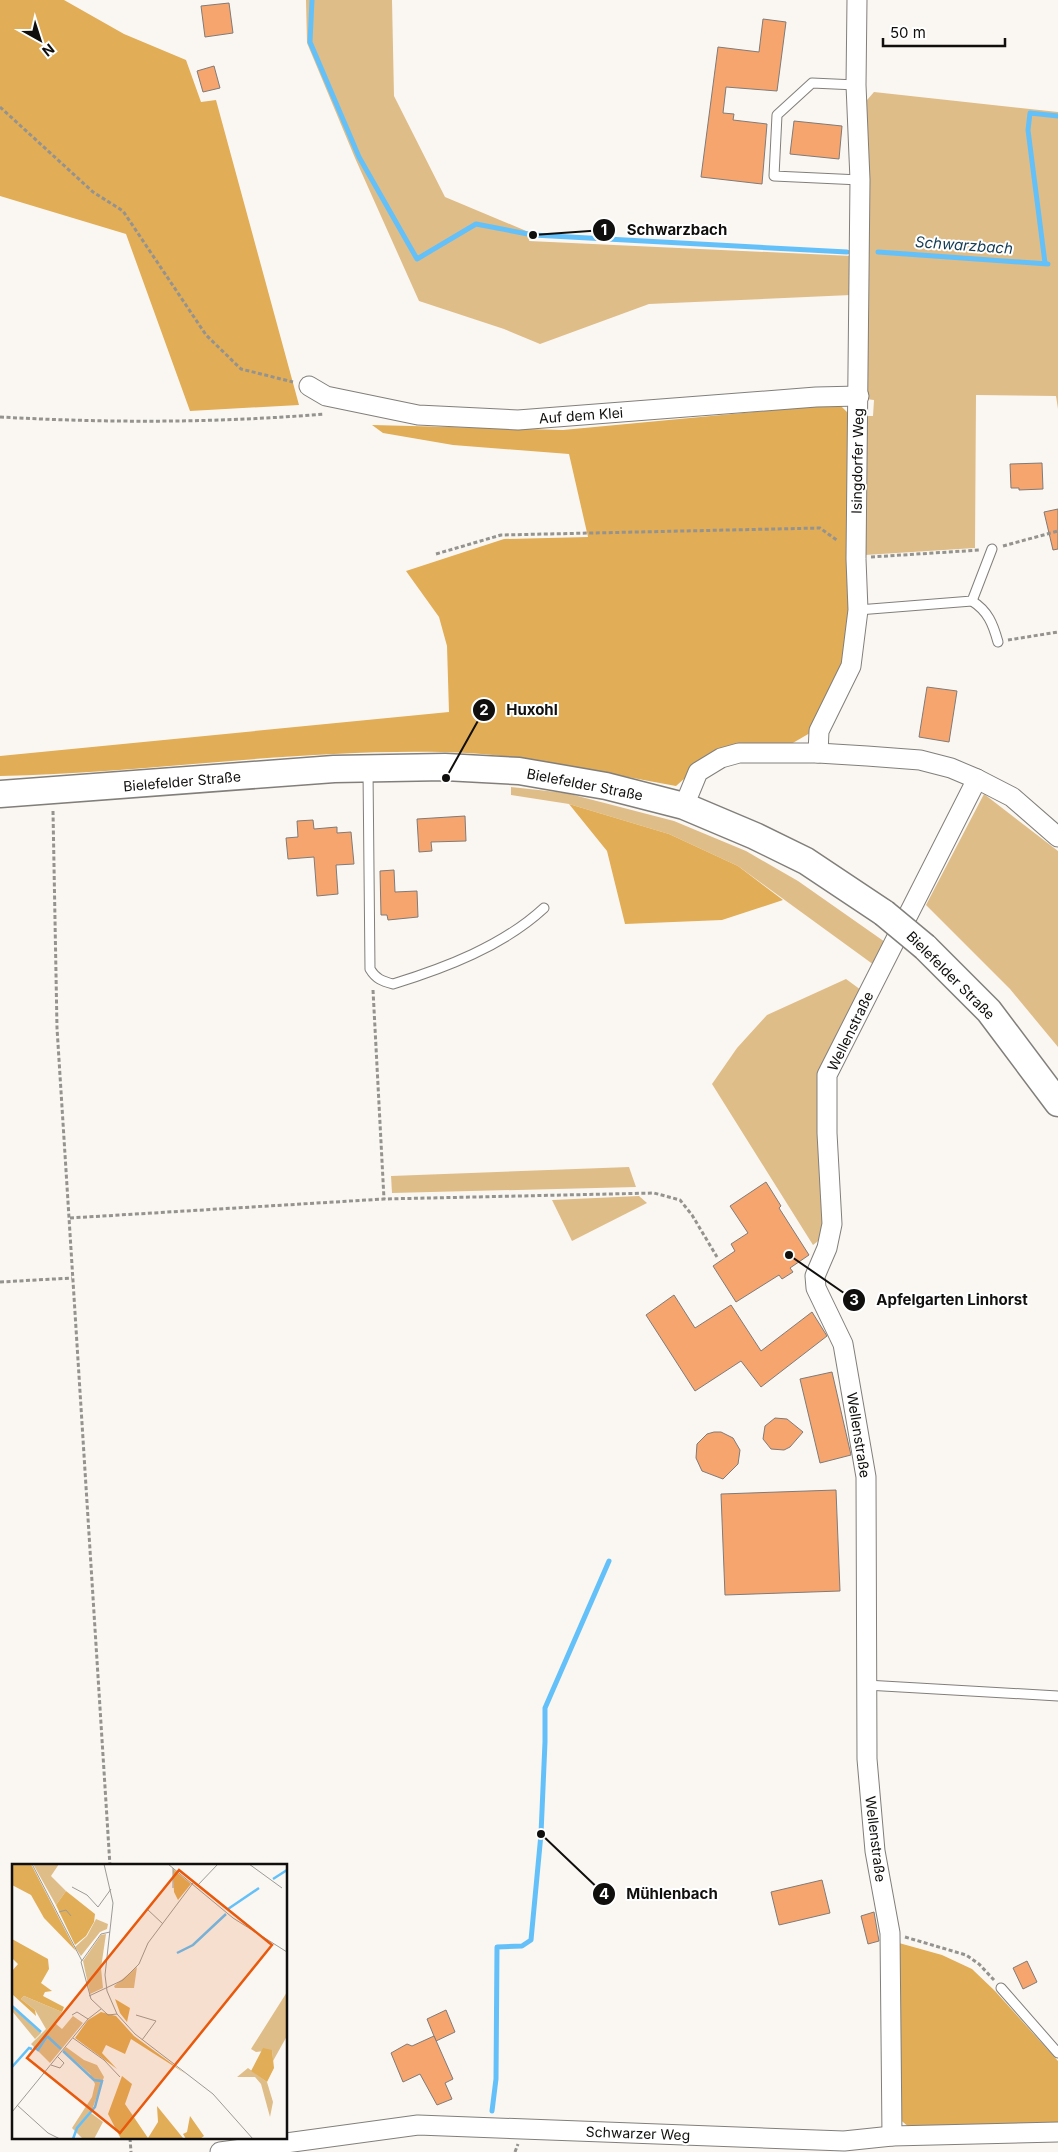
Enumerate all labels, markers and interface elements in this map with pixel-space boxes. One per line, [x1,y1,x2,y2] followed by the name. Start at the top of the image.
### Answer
[15,15,65,65] north arrow
[883,15,1006,47] scale bar
[890,23,926,42] text: 50 m
[39,41,58,60] text: N
[592,215,737,245] callout: Schwarzbach
[601,220,607,239] text: 1
[627,220,727,239] text: Schwarzbach
[914,232,1014,258] water label: Schwarzbach
[538,404,624,426] street label: Auf dem Klei
[848,408,866,514] street label: Isingdorfer Weg
[471,695,568,725] callout: Huxohl
[479,700,489,719] text: 2
[506,700,558,719] text: Huxohl
[525,764,645,804] street label: Bielefelder Straße
[122,767,242,795] street label: Bielefelder Straße
[903,927,999,1023] street label: Bielefelder Straße
[823,988,877,1074] street label: Wellenstraße
[842,1285,1038,1315] callout: Apfelgarten Linhorst
[849,1290,859,1309] text: 3
[876,1290,1028,1309] text: Apfelgarten Linhorst
[844,1391,874,1479] street label: Wellenstraße
[862,1795,890,1883] street label: Wellenstraße
[12,1864,288,2140] inset map
[592,1879,728,1909] callout: Mühlenbach
[599,1884,609,1903] text: 4
[626,1884,718,1903] text: Mühlenbach
[585,2123,691,2143] street label: Schwarzer Weg

